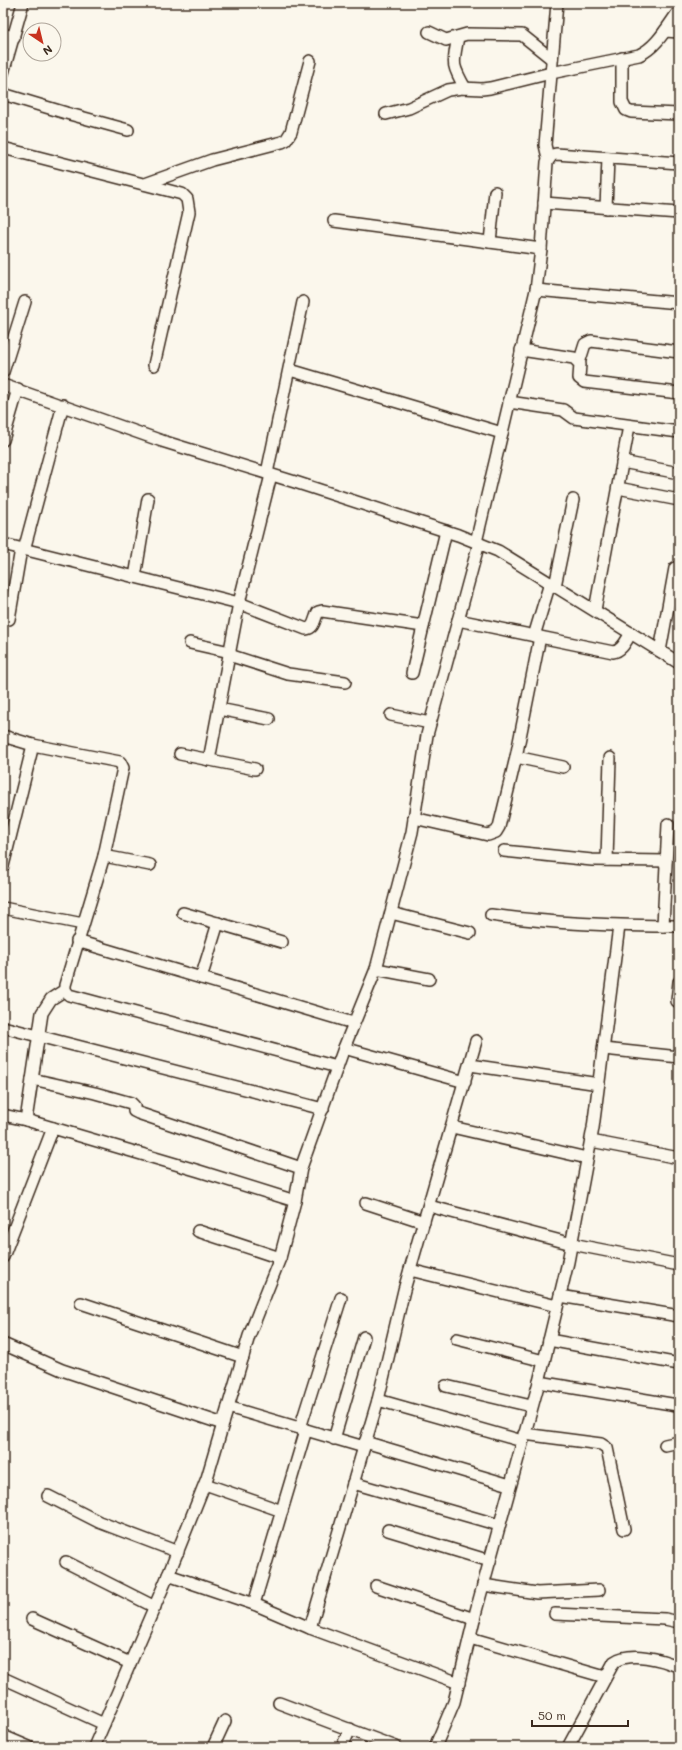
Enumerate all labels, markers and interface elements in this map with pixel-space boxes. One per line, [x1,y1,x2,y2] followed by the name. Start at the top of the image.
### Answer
[22,22,62,62] north arrow
[40,42,56,59] text: N
[532,1702,628,1728] scale bar
[538,1707,566,1723] text: 50 m

